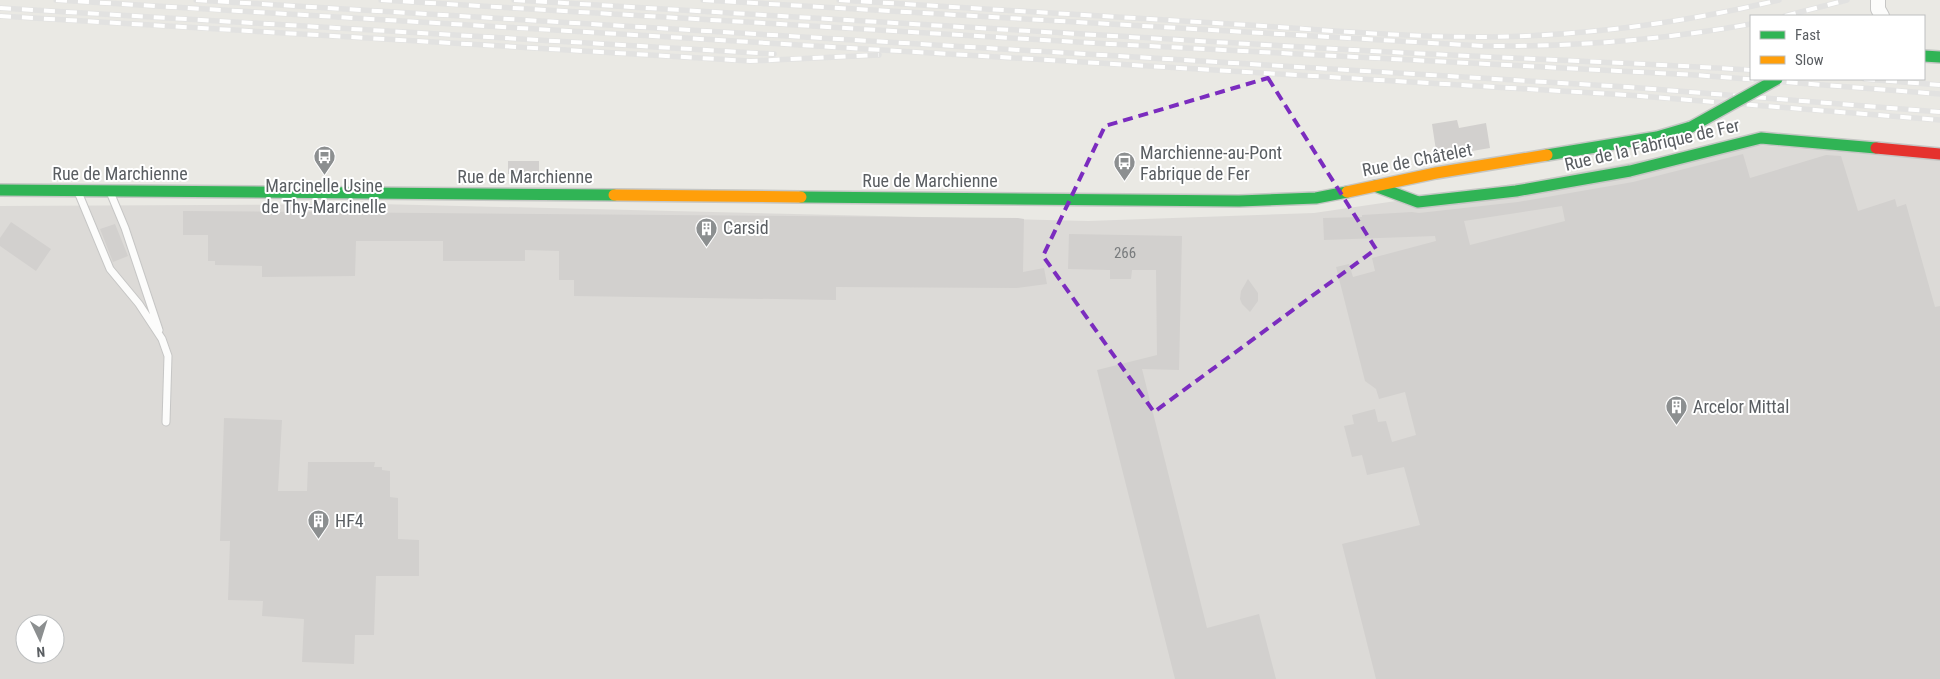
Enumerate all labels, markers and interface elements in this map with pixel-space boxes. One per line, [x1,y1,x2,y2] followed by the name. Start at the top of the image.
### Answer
[1750,15,1925,80] legend
[1795,26,1820,44] text: Fast
[1795,51,1824,69] text: Slow
[1562,114,1742,175] street label: Rue de la Fabrique de Fer
[1360,139,1474,180] street label: Rue de Châtelet
[1140,142,1282,184] place label: Marchienne-au-Pont Fabrique de Fer
[312,144,336,175] bus stop icon: Marcinelle Usine de Thy-Marcinelle
[1112,151,1136,182] bus stop icon: Marchienne-au-Pont Fabrique de Fer
[52,163,188,184] street label: Rue de Marchienne
[457,166,593,187] street label: Rue de Marchienne
[862,170,998,191] street label: Rue de Marchienne
[261,175,387,217] place label: Marcinelle Usine de Thy-Marcinelle
[695,216,719,247] building icon: Carsid
[723,217,769,238] place label: Carsid
[1114,244,1136,262] house number: 266
[1665,395,1689,426] building icon: Arcelor Mittal
[1693,396,1789,417] place label: Arcelor Mittal
[307,509,331,540] building icon: HF4
[335,510,364,531] place label: HF4
[15,614,65,664] north arrow
[36,644,46,660] text: N

